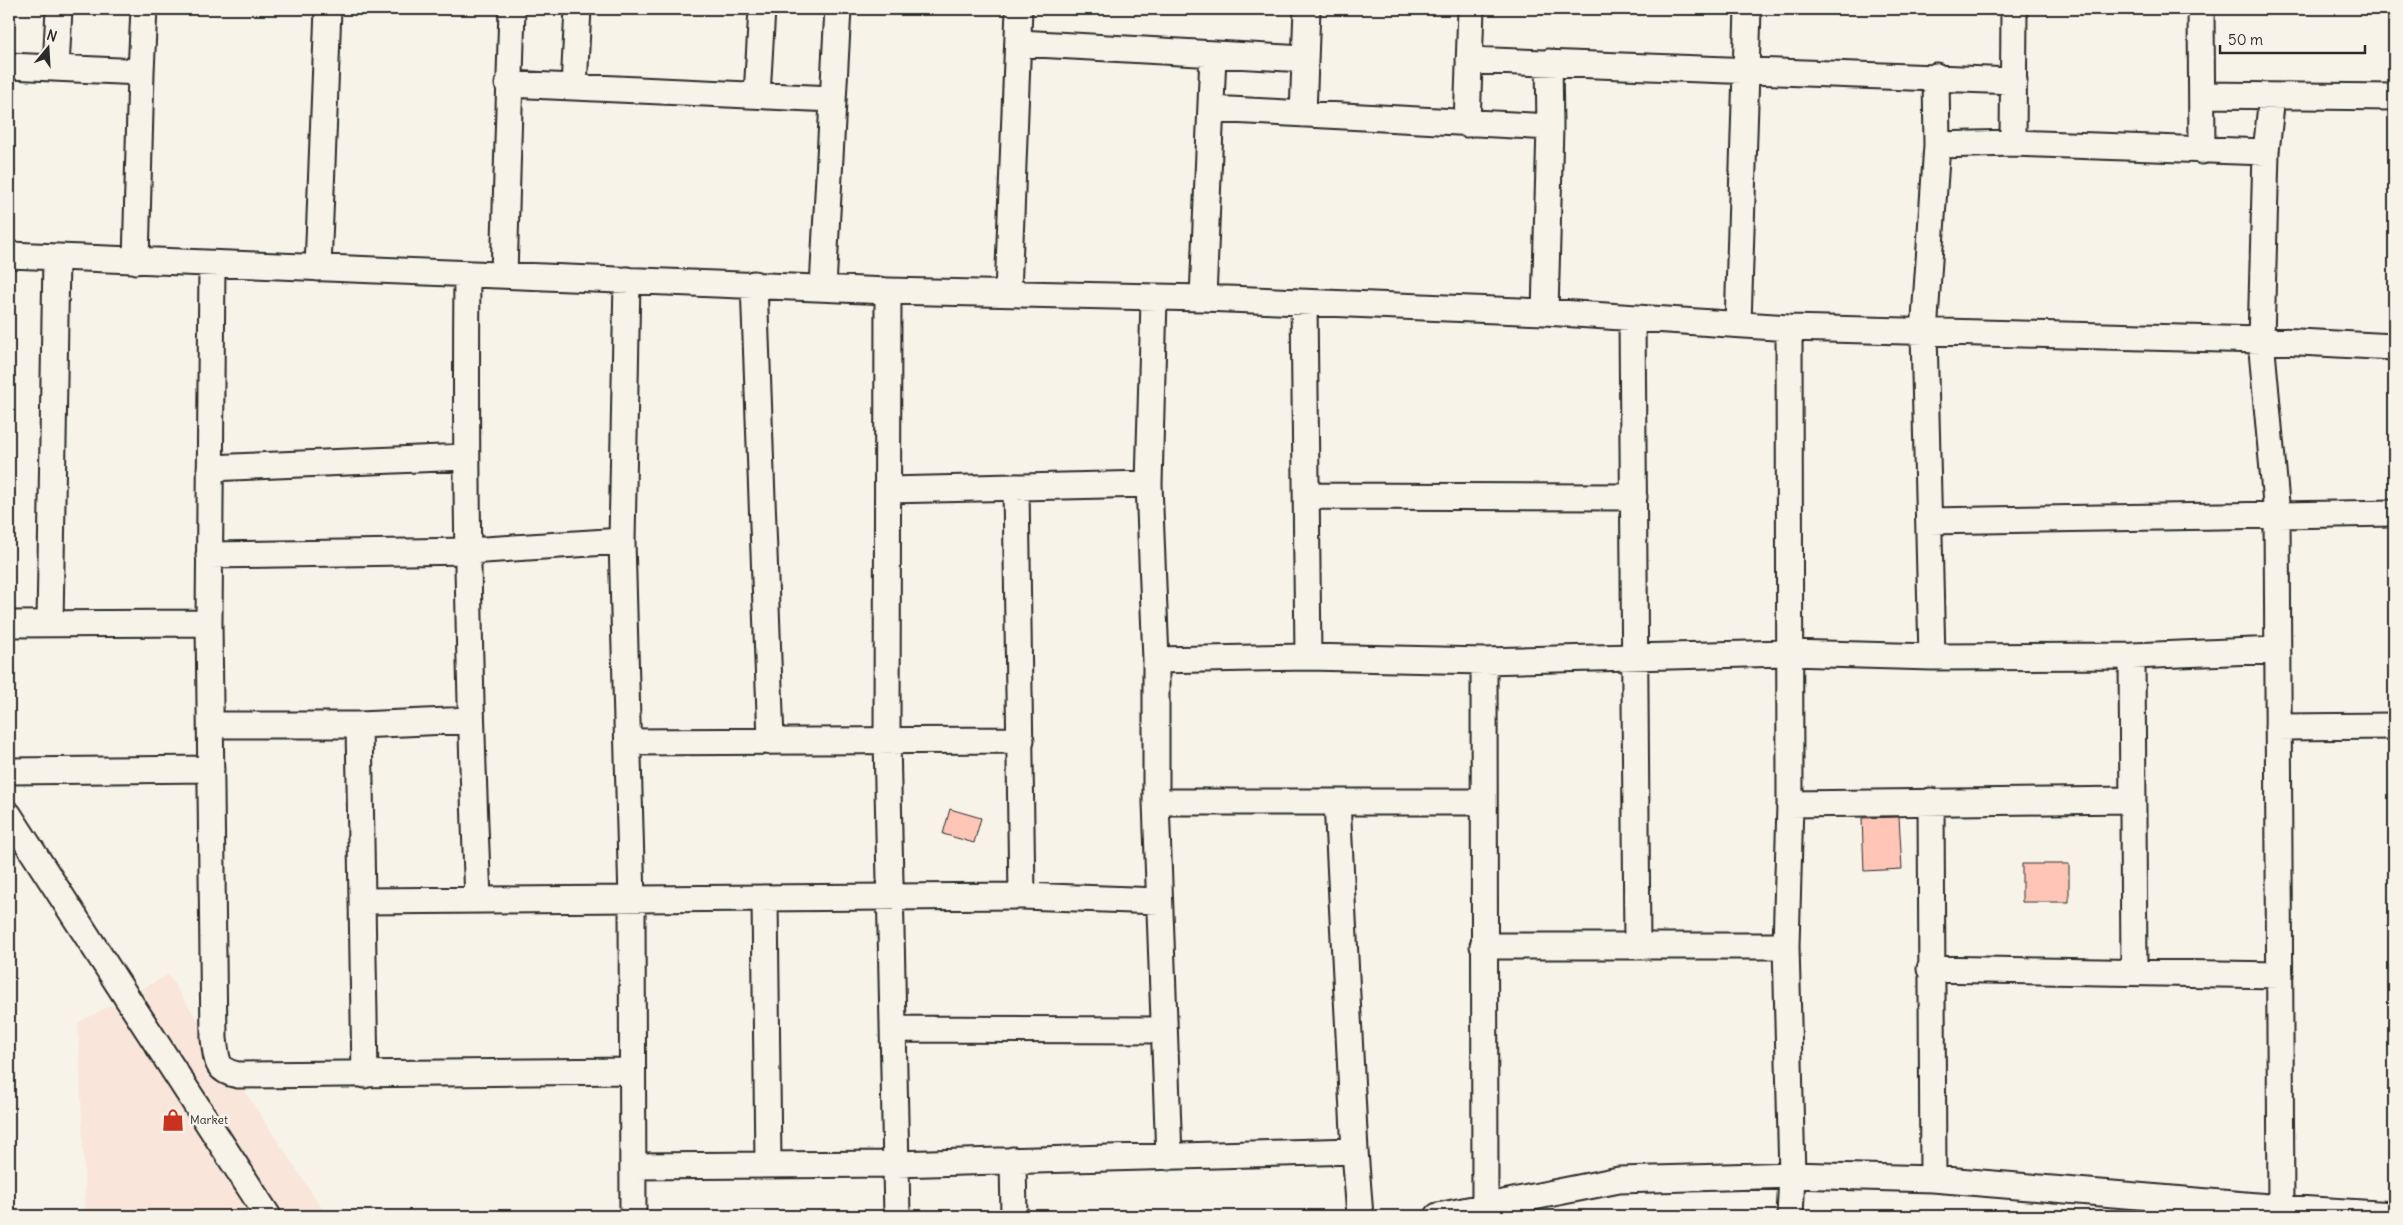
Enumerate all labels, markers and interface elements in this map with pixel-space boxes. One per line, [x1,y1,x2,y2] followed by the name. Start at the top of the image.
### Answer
[22,22,72,72] north arrow
[2220,22,2366,54] scale bar
[45,26,59,46] text: N
[2228,30,2263,49] text: 50 m
[160,1107,186,1133] shop icon: Market
[190,1112,228,1127] place label: Market

